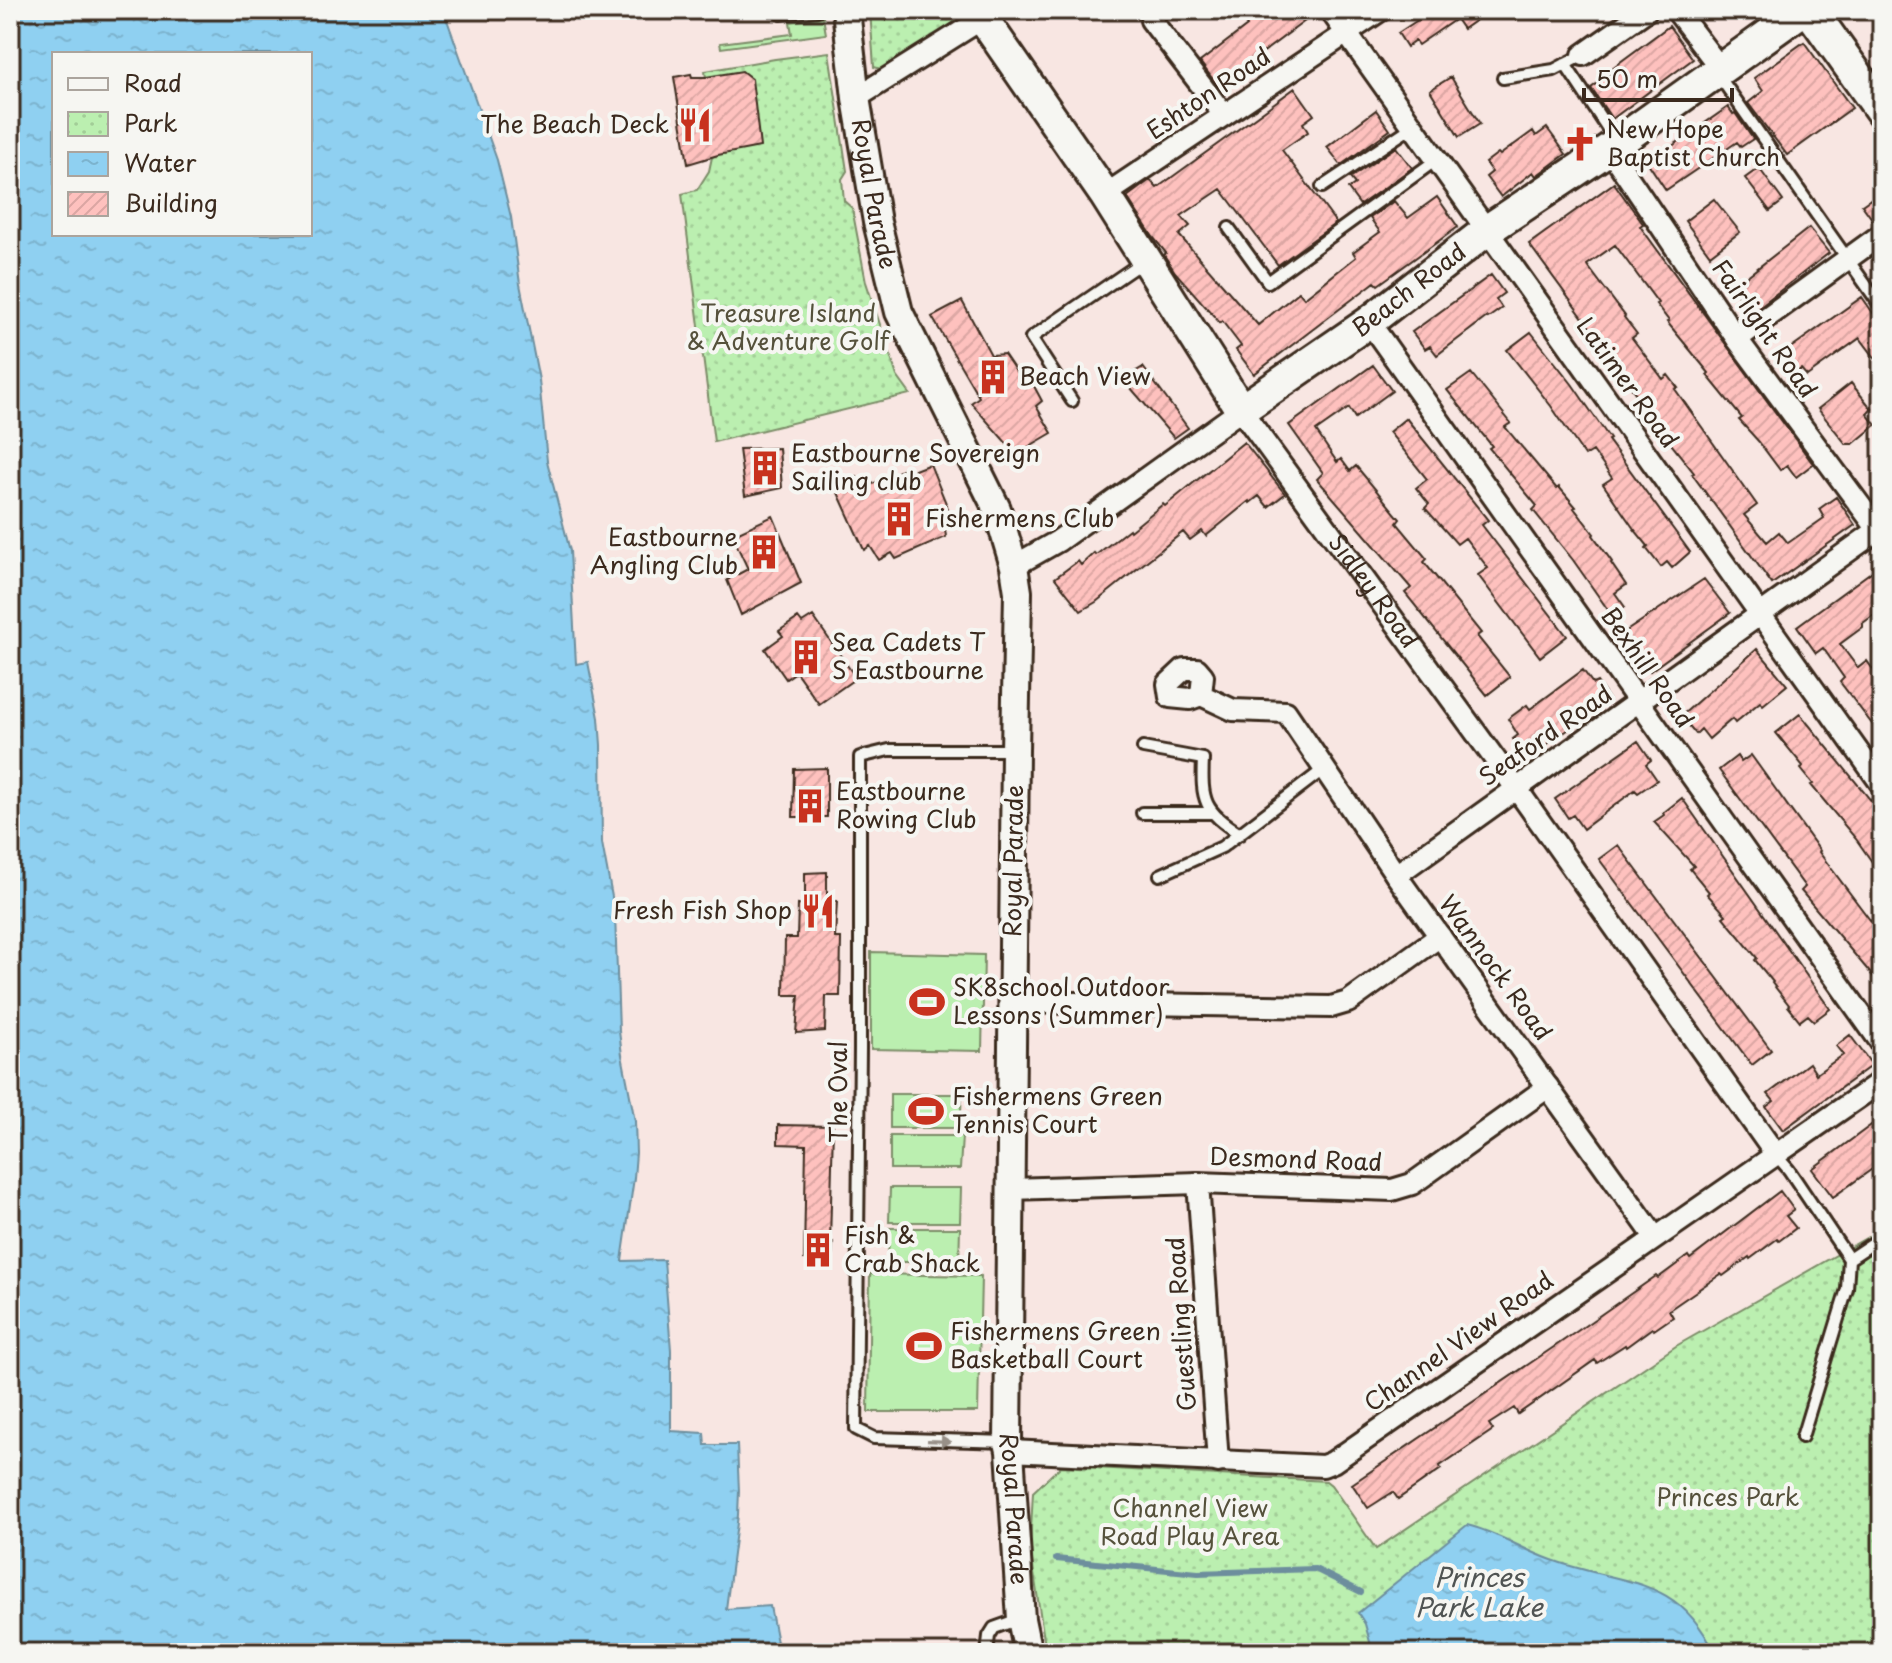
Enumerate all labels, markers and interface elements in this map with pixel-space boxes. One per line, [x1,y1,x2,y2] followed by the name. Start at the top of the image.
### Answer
[1139,37,1277,147] street label: Eshton Road
[52,52,312,236] legend
[1584,52,1732,102] scale bar
[1596,60,1658,96] text: 50 m
[124,64,182,100] text: Road
[124,104,178,140] text: Park
[480,105,669,141] place label: The Beach Deck
[676,106,714,144] restaurant icon: The Beach Deck
[1606,110,1780,174] place label: New Hope Baptist Church
[844,116,908,272] street label: Royal Parade
[1561,125,1599,163] church icon: New Hope Baptist Church
[124,144,197,180] text: Water
[124,184,218,220] text: Building
[1344,233,1473,345] street label: Beach Road
[1704,251,1827,405] street label: Fairlight Road
[687,294,891,358] park label: Treasure Island & Adventure Golf
[1569,309,1688,455] street label: Latimer Road
[1019,357,1151,393] place label: Beach View
[974,358,1012,396] building icon: Beach View
[791,434,1040,498] place label: Eastbourne Sovereign Sailing club
[746,449,784,487] building icon: Eastbourne Sovereign Sailing club
[925,499,1114,535] place label: Fishermens Club
[880,500,918,538] building icon: Fishermens Club
[590,518,738,582] place label: Eastbourne Angling Club
[1321,526,1428,655] street label: Sidley Road
[745,533,783,571] building icon: Eastbourne Angling Club
[1594,599,1704,735] street label: Bexhill Road
[832,623,986,687] place label: Sea Cadets T S Eastbourne
[787,638,825,676] building icon: Sea Cadets T S Eastbourne
[1471,675,1619,794] street label: Seaford Road
[836,772,977,836] place label: Eastbourne Rowing Club
[993,785,1031,937] street label: Royal Parade
[791,787,829,825] building icon: Eastbourne Rowing Club
[1431,886,1562,1047] street label: Wannock Road
[613,891,792,927] place label: Fresh Fish Shop
[799,892,837,930] restaurant icon: Fresh Fish Shop
[953,968,1170,1032] place label: SK8school Outdoor Lessons (Summer)
[908,983,946,1021] sports icon: SK8school Outdoor Lessons (Summer)
[819,1041,855,1143] street label: The Oval
[952,1077,1163,1141] place label: Fishermens Green Tennis Court
[907,1092,945,1130] sports icon: Fishermens Green Tennis Court
[1209,1137,1383,1179] street label: Desmond Road
[844,1216,980,1280] place label: Fish & Crab Shack
[799,1231,837,1269] building icon: Fish & Crab Shack
[1156,1236,1204,1413] street label: Guestling Road
[1356,1261,1560,1419] street label: Channel View Road
[950,1312,1161,1376] place label: Fishermens Green Basketball Court
[905,1327,943,1365] sports icon: Fishermens Green Basketball Court
[992,1433,1039,1586] street label: Royal Parade
[927,1435,952,1448] one-way arrow
[1657,1478,1799,1514] park label: Princes Park
[1101,1489,1279,1553] park label: Channel View Road Play Area
[1415,1557,1544,1626] water label: Princes Park Lake

